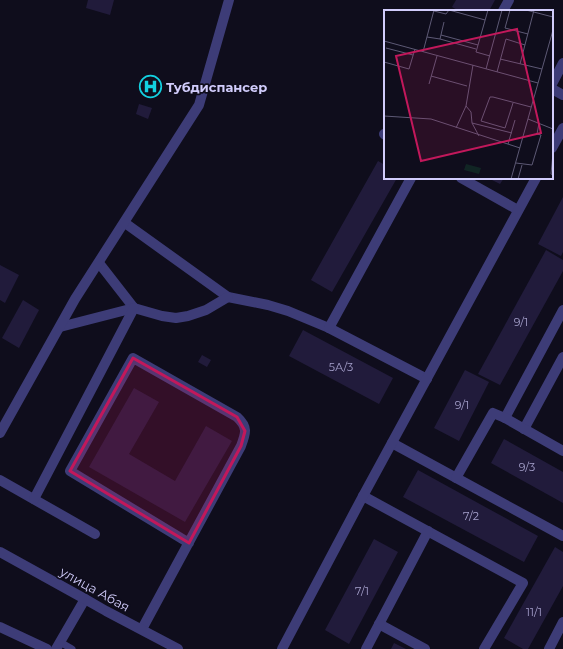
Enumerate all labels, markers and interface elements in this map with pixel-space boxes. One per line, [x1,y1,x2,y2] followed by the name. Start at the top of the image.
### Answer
[384,10,553,179] inset map
[137,74,163,100] hospital icon: Тубдиспансер
[166,79,267,95] place label: Тубдиспансер
[514,315,528,329] house number: 9/1
[329,360,353,374] house number: 5А/3
[455,398,469,412] house number: 9/1
[519,460,535,474] house number: 9/3
[463,509,479,523] house number: 7/2
[56,563,133,615] street label: улица Абая
[355,584,369,598] house number: 7/1
[526,605,542,619] house number: 11/1

